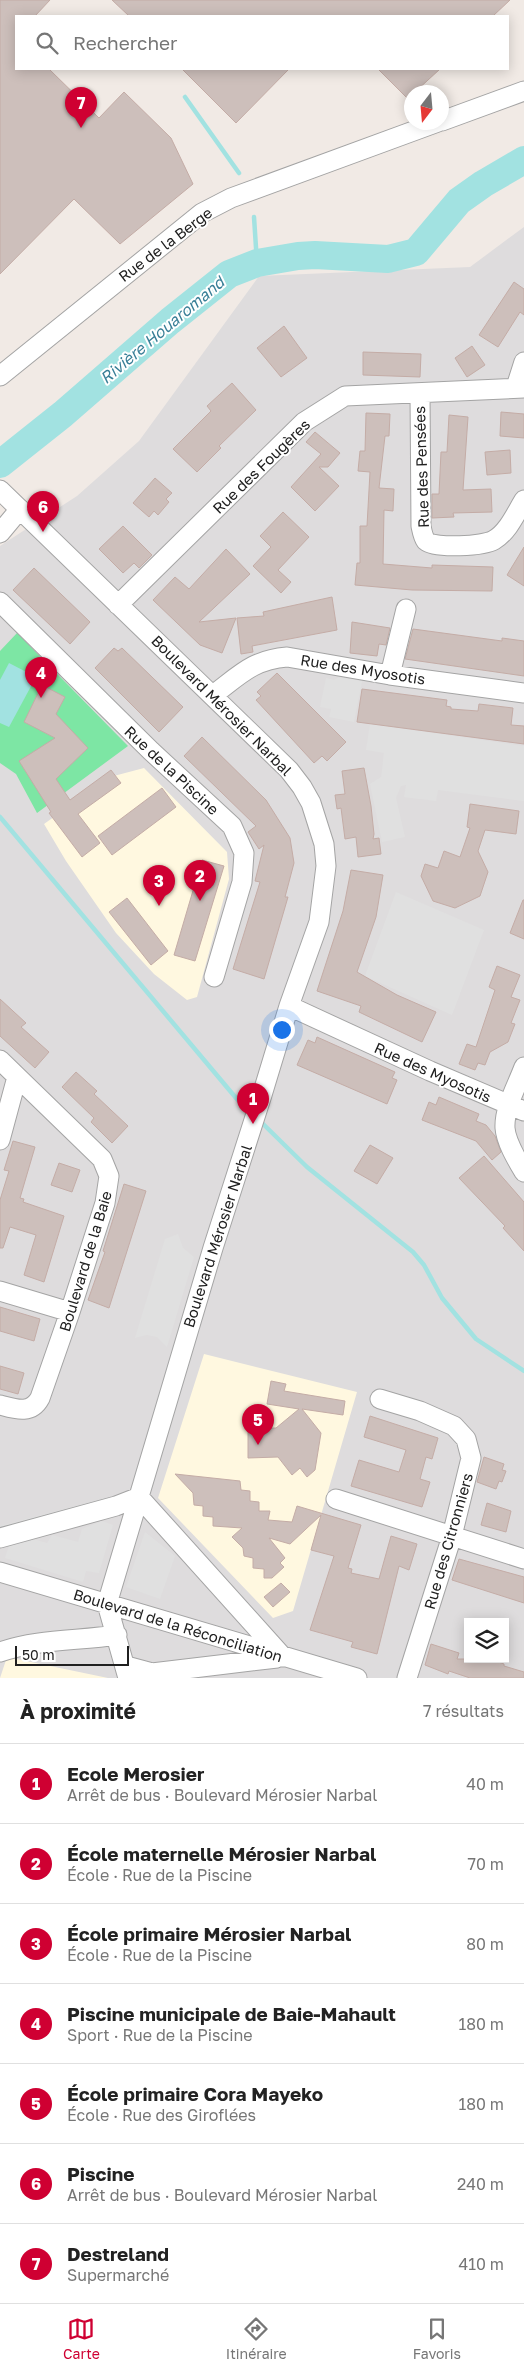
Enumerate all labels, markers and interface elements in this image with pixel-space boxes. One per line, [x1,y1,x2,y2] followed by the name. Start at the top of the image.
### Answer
[15,15,509,70] search box
[33,29,61,57] icon: search
[73,31,178,54] text: Rechercher
[404,85,449,130] north arrow
[65,87,97,128] pin: 7
[115,203,216,285] street label: Rue de la Berge
[96,271,230,388] water label: Rivière Houaromand
[410,406,432,528] street label: Rue des Pensées
[209,415,313,517] street label: Rue des Fougères
[27,491,59,532] pin: 6
[148,631,296,779] street label: Boulevard Mérosier Narbal
[299,650,427,688] street label: Rue des Myosotis
[25,657,57,698] pin: 4
[121,722,223,818] street label: Rue de la Piscine
[184,860,216,901] pin: 2
[143,865,175,906] pin: 3
[269,1017,295,1043] your location
[372,1038,494,1106] street label: Rue des Myosotis
[237,1083,269,1124] pin: 1
[179,1142,255,1330] street label: Boulevard Mérosier Narbal
[55,1188,115,1334] street label: Boulevard de la Baie
[242,1404,274,1445] pin: 5
[420,1471,476,1611] street label: Rue des Citronniers
[71,1585,285,1665] street label: Boulevard de la Réconciliation
[464,1618,509,1663] map controls
[464,1618,509,1663] button: layers
[15,1643,129,1666] scale bar
[22,1646,55,1663] text: 50 m
[20,1698,136,1724] text: À proximité
[423,1701,504,1721] text: 7 résultats
[67,1762,204,1785] text: Ecole Merosier
[32,1774,40,1794] text: 1
[466,1774,504,1794] text: 40 m
[67,1785,377,1805] text: Arrêt de bus · Boulevard Mérosier Narbal
[67,1842,376,1865] text: École maternelle Mérosier Narbal
[31,1854,41,1874] text: 2
[467,1854,504,1874] text: 70 m
[67,1865,252,1885] text: École · Rue de la Piscine
[67,1922,351,1945] text: École primaire Mérosier Narbal
[31,1934,41,1954] text: 3
[466,1934,504,1954] text: 80 m
[67,1945,252,1965] text: École · Rue de la Piscine
[67,2002,396,2025] text: Piscine municipale de Baie-Mahault
[31,2014,41,2034] text: 4
[458,2014,504,2034] text: 180 m
[67,2025,253,2045] text: Sport · Rue de la Piscine
[67,2082,323,2105] text: École primaire Cora Mayeko
[31,2094,41,2114] text: 5
[458,2094,504,2114] text: 180 m
[67,2105,256,2125] text: École · Rue des Giroflées
[67,2162,134,2185] text: Piscine
[31,2174,41,2194] text: 6
[457,2174,504,2194] text: 240 m
[67,2185,377,2205] text: Arrêt de bus · Boulevard Mérosier Narbal
[67,2242,169,2265] text: Destreland
[32,2254,40,2274] text: 7
[458,2254,504,2274] text: 410 m
[67,2265,169,2285] text: Supermarché
[63,2315,100,2362] tab: Carte
[226,2315,287,2362] tab: Itinéraire
[413,2315,461,2362] tab: Favoris

